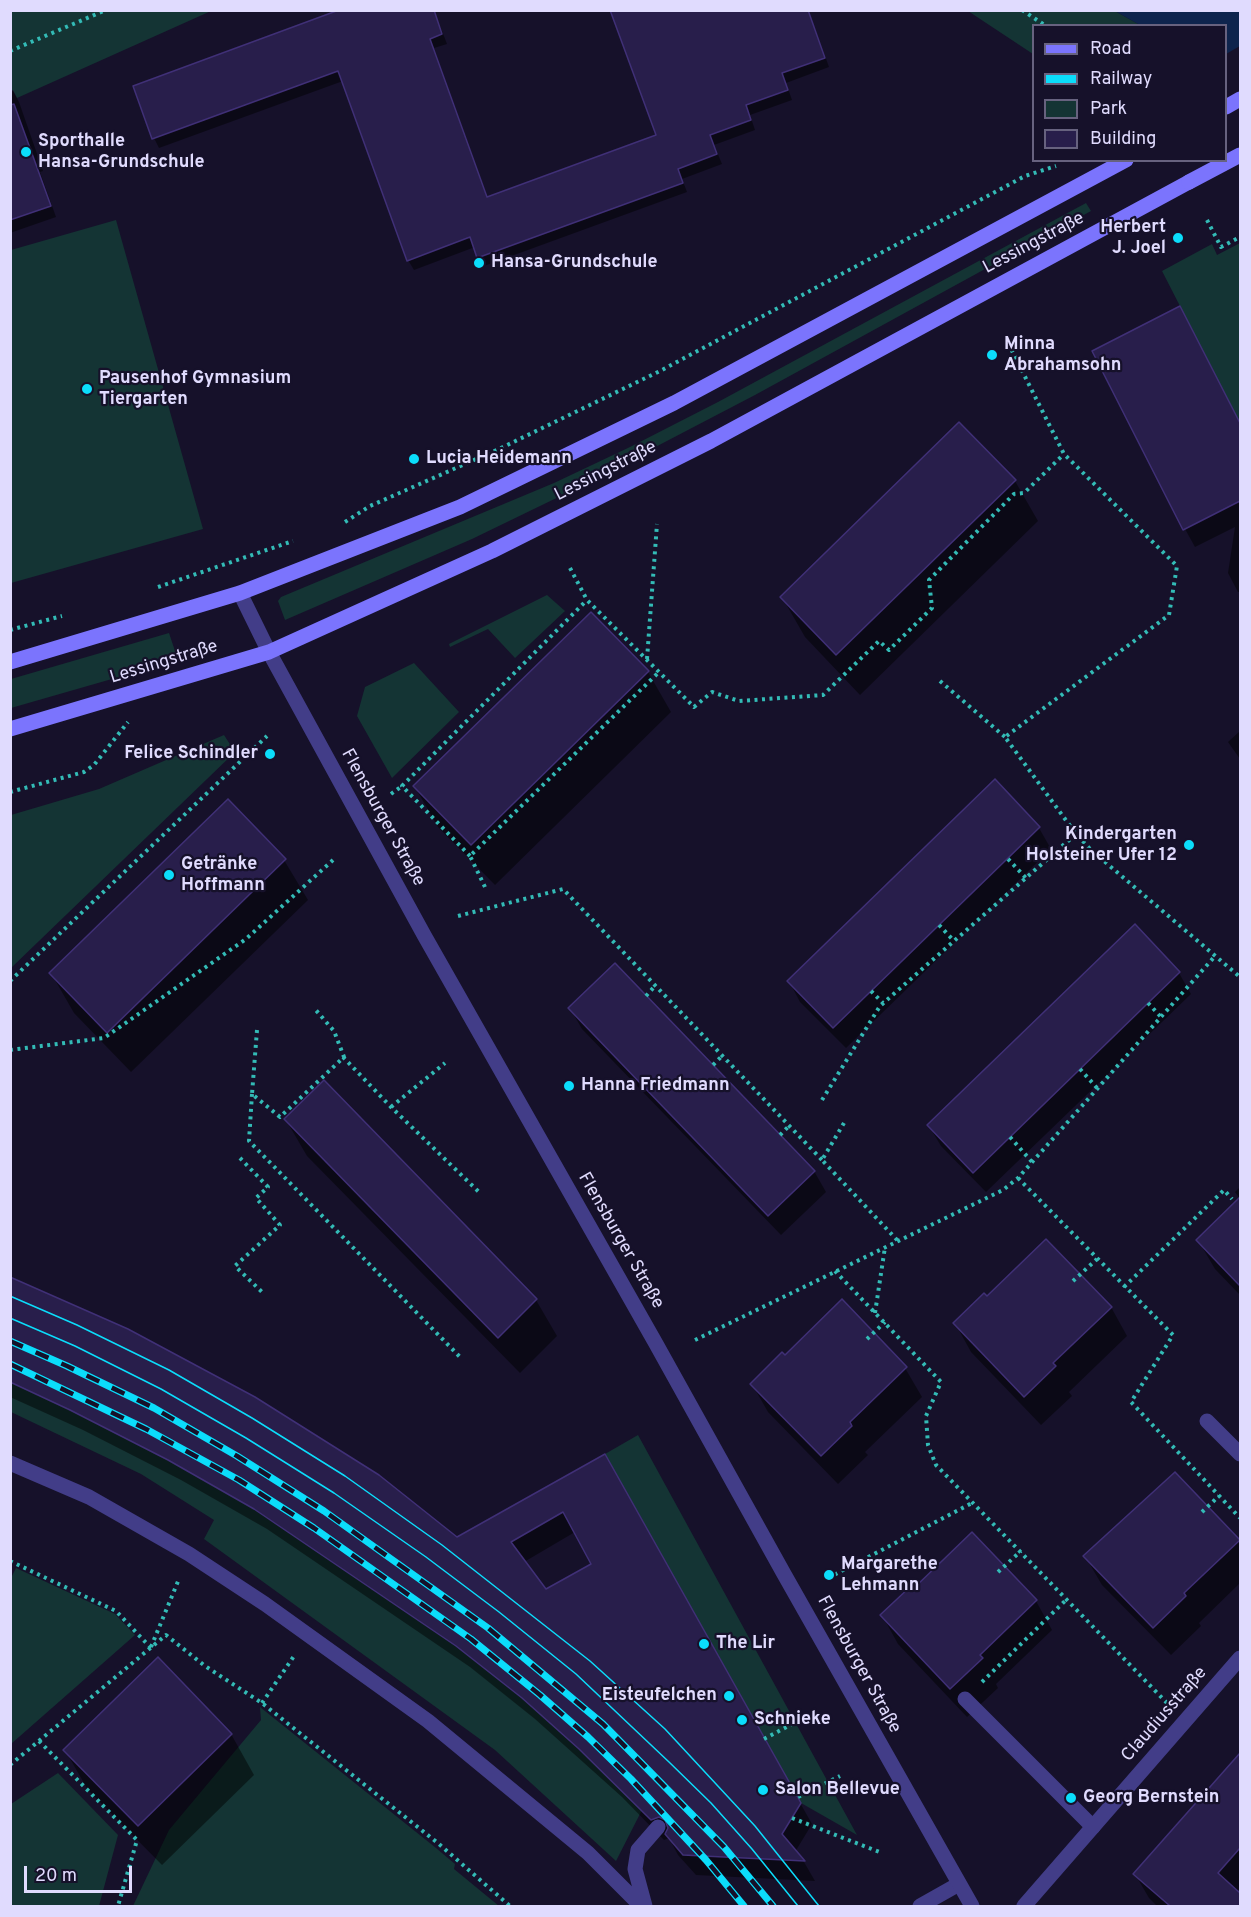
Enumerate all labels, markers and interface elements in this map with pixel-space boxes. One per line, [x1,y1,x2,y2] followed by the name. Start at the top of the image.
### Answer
[1032,24,1227,162] legend
[1090,38,1132,61] text: Road
[1090,68,1152,91] text: Railway
[1090,98,1127,121] text: Park
[1090,128,1156,151] text: Building
[38,131,205,174] place label: Sporthalle Hansa-Grundschule
[19,145,33,159] marker: Sporthalle Hansa-Grundschule
[980,208,1088,280] street label: Lessingstraße
[1100,217,1166,260] place label: Herbert J. Joel
[1171,231,1185,245] marker: Herbert J. Joel
[491,252,658,274] place label: Hansa-Grundschule
[472,256,486,270] marker: Hansa-Grundschule
[1004,334,1121,376] place label: Minna Abrahamsohn
[985,348,999,362] marker: Minna Abrahamsohn
[99,368,291,410] place label: Pausenhof Gymnasium Tiergarten
[80,382,94,396] marker: Pausenhof Gymnasium Tiergarten
[551,437,661,507] street label: Lessingstraße
[426,448,572,470] place label: Lucia Heidemann
[407,452,421,466] marker: Lucia Heidemann
[107,636,221,690] street label: Lessingstraße
[124,743,258,765] place label: Felice Schindler
[335,746,429,890] street label: Flensburger Straße
[263,747,277,761] marker: Felice Schindler
[1026,824,1177,866] place label: Kindergarten Holsteiner Ufer 12
[1182,838,1196,852] marker: Kindergarten Holsteiner Ufer 12
[181,854,265,896] place label: Getränke Hoffmann
[162,868,176,882] marker: Getränke Hoffmann
[581,1075,730,1097] place label: Hanna Friedmann
[562,1079,576,1093] marker: Hanna Friedmann
[572,1169,668,1313] street label: Flensburger Straße
[841,1554,938,1596] place label: Margarethe Lehmann
[822,1568,836,1582] marker: Margarethe Lehmann
[811,1593,905,1737] street label: Flensburger Straße
[716,1633,775,1655] place label: The Lir
[697,1637,711,1651] marker: The Lir
[1118,1663,1212,1767] street label: Claudiusstraße
[602,1685,717,1707] place label: Eisteufelchen
[722,1689,736,1703] marker: Eisteufelchen
[754,1709,831,1731] place label: Schnieke
[735,1713,749,1727] marker: Schnieke
[775,1779,900,1801] place label: Salon Bellevue
[756,1783,770,1797] marker: Salon Bellevue
[1083,1787,1219,1809] place label: Georg Bernstein
[1064,1791,1078,1805] marker: Georg Bernstein
[27,1854,135,1892] scale bar
[35,1865,77,1888] text: 20 m

